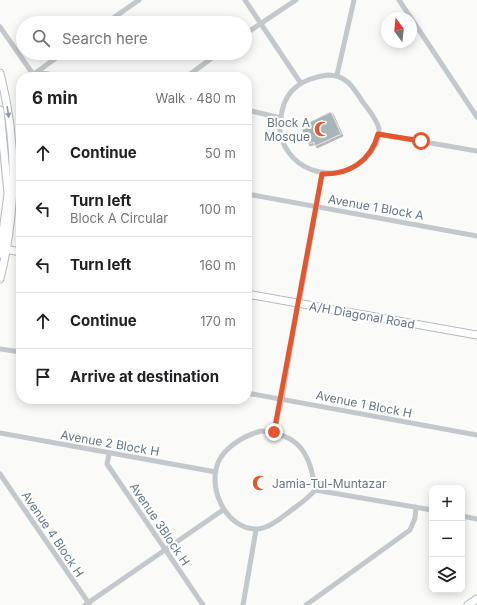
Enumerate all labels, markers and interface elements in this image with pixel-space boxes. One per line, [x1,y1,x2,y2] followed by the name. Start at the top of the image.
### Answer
[381,12,417,48] north arrow
[16,16,252,60] search box
[30,27,52,49] icon: search
[62,29,148,48] text: Search here
[32,88,78,108] text: 6 min
[156,90,236,106] text: Walk · 480 m
[5,105,11,118] one-way arrow
[264,115,310,144] place label: Block A Mosque
[313,120,331,138] mosque icon: Block A Mosque
[412,132,430,150] route start
[32,142,54,164] icon: ahead
[70,143,137,162] text: Continue
[205,145,236,161] text: 50 m
[70,191,131,210] text: Turn left
[327,191,425,223] street label: Avenue 1 Block A
[32,198,54,220] icon: left
[199,201,236,217] text: 100 m
[70,210,168,226] text: Block A Circular
[32,254,54,276] icon: left
[70,255,131,274] text: Turn left
[199,257,236,273] text: 160 m
[308,298,416,332] street label: A/H Diagonal Road
[32,310,54,332] icon: ahead
[70,311,137,330] text: Continue
[200,313,236,329] text: 170 m
[32,366,54,388] icon: arrive
[70,367,219,386] text: Arrive at destination
[315,387,413,421] street label: Avenue 1 Block H
[265,423,283,441] route end
[59,427,161,459] street label: Avenue 2 Block H
[251,474,269,492] mosque icon: Jamia-Tul-Muntazar
[272,476,387,491] place label: Jamia-Tul-Muntazar
[127,480,193,568] street label: Avenue 3Block H
[429,485,465,593] map controls
[429,485,465,521] button: +
[19,488,87,580] street label: Avenue 4 Block H
[429,521,465,557] button: −
[429,557,465,593] button: layers

